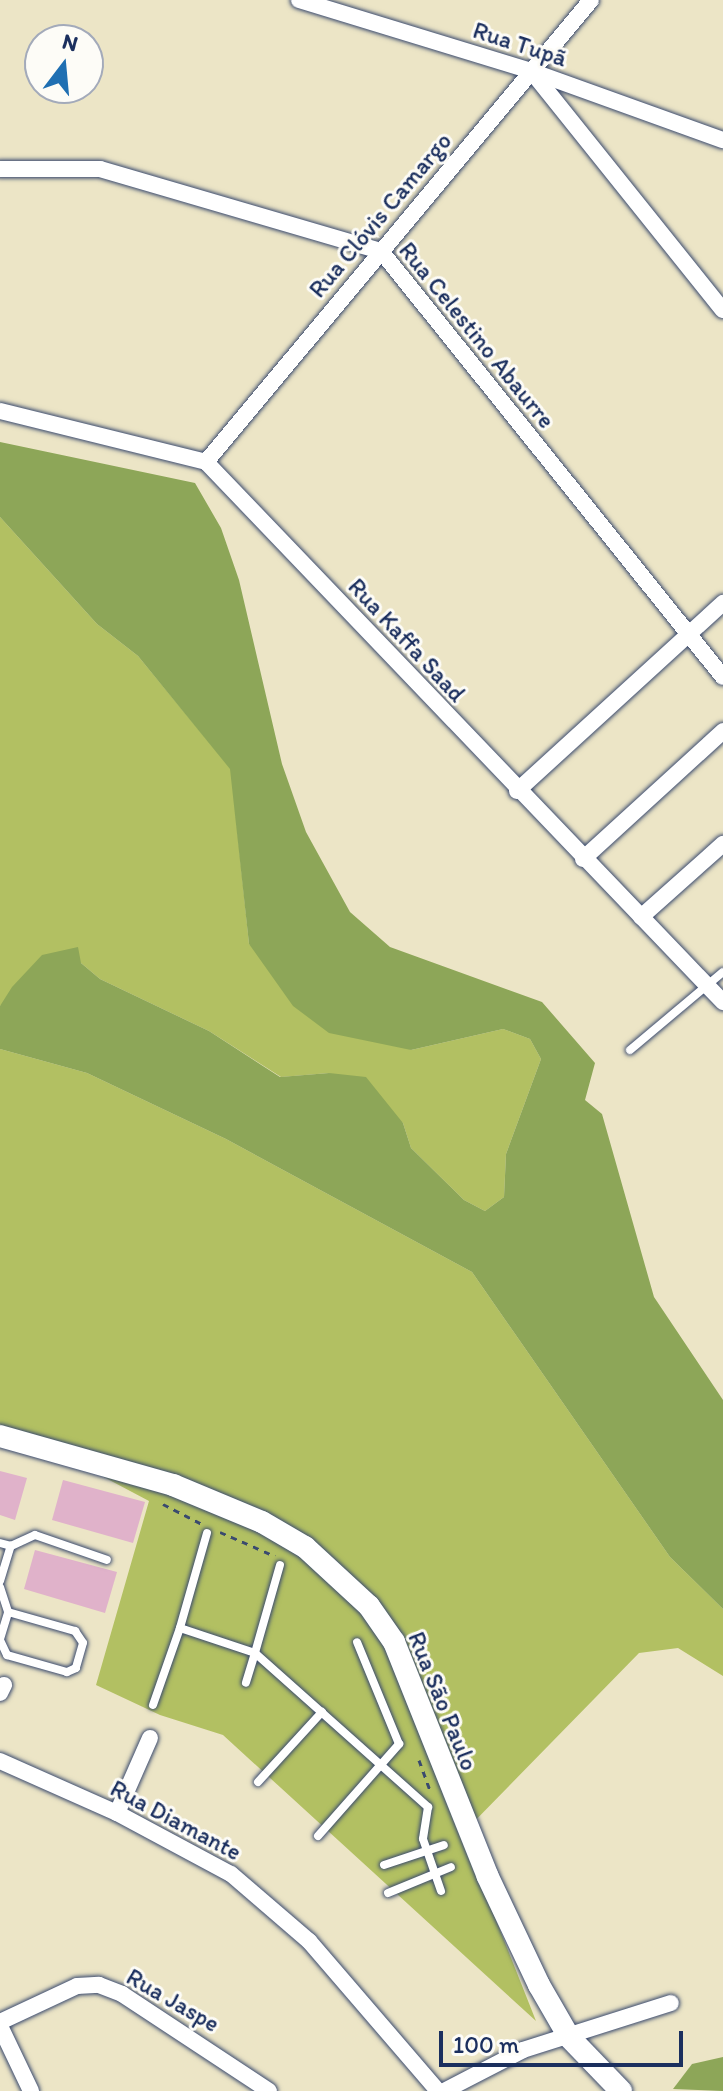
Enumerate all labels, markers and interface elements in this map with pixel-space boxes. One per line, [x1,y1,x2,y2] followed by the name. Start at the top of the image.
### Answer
[470,16,570,72] street label: Rua Tupã
[24,24,104,104] north arrow
[59,27,81,57] text: N
[303,127,457,303] street label: Rua Clóvis Camargo
[393,236,561,434] street label: Rua Celestino Abaurre
[342,572,472,708] street label: Rua Kaffa Saad
[402,1628,484,1774] street label: Rua São Paulo
[105,1773,247,1867] street label: Rua Diamante
[121,1962,225,2038] street label: Rua Jaspe
[443,2015,687,2065] scale bar
[453,2030,519,2059] text: 100 m

